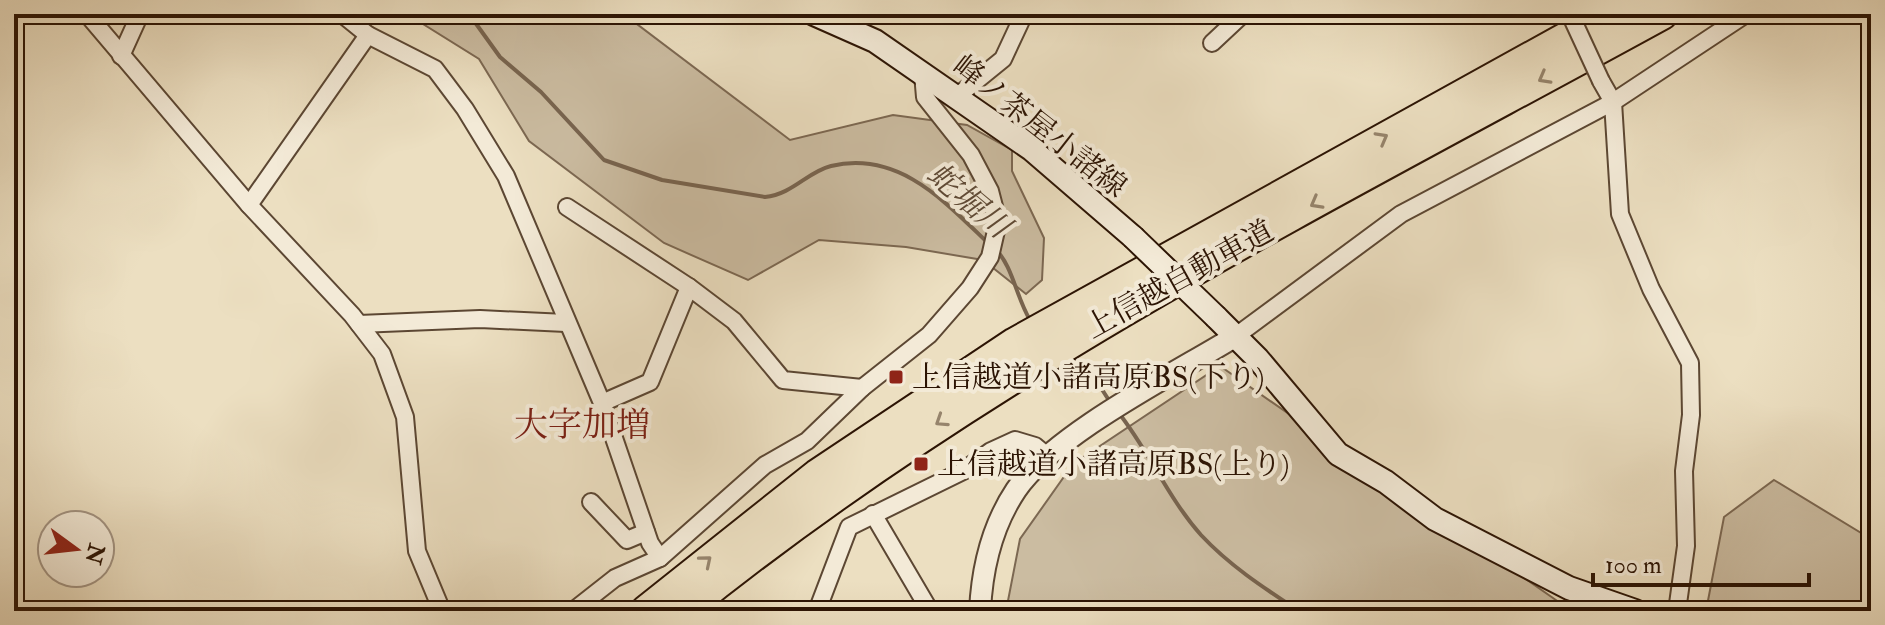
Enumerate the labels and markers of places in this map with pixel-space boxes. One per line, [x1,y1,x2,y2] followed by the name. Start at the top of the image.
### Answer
[912,359,1265,396] place label: 上信越道小諸高原BS(下り)
[887,368,905,386] marker: 上信越道小諸高原BS(下り)
[937,446,1290,483] place label: 上信越道小諸高原BS(上り)
[912,455,930,473] marker: 上信越道小諸高原BS(上り)

